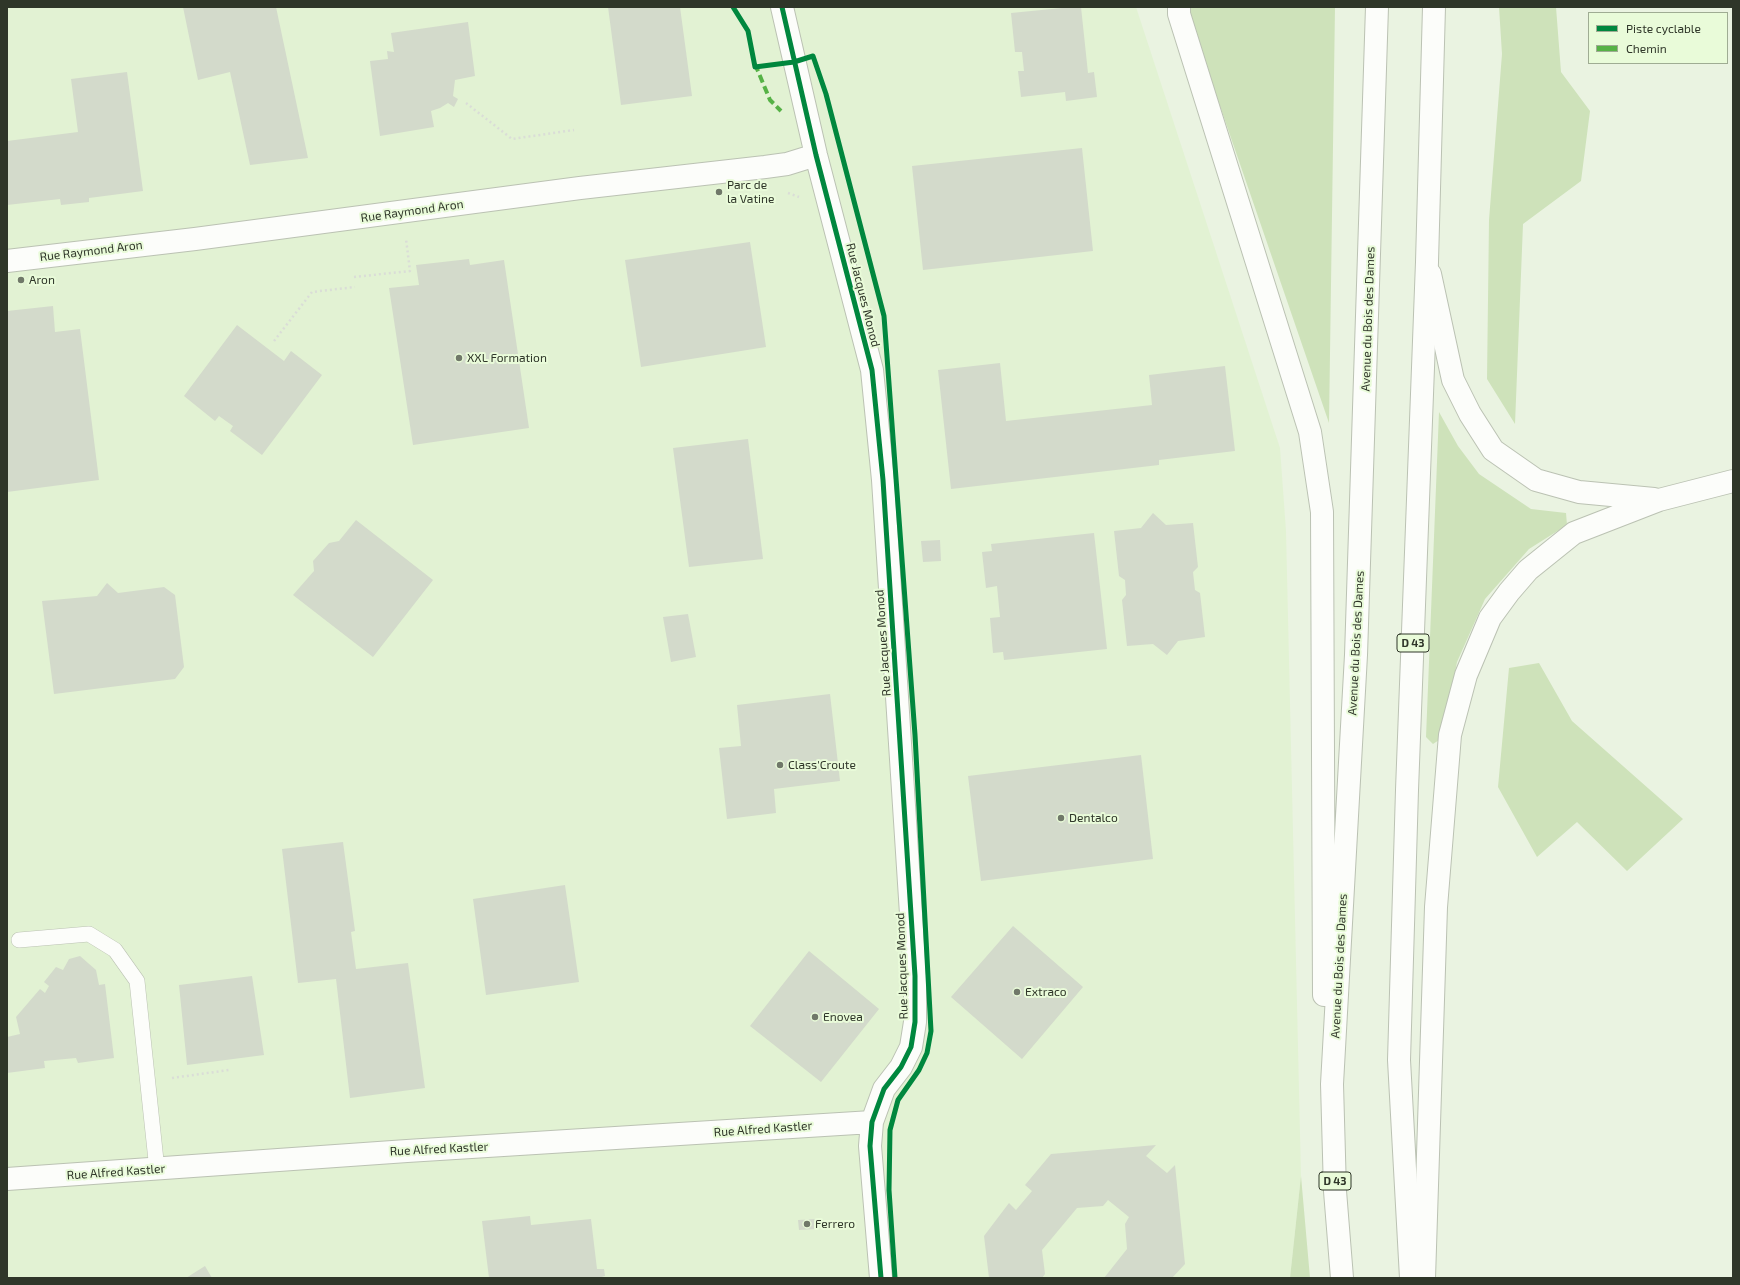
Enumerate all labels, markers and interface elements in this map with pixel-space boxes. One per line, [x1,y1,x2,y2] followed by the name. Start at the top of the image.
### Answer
[1588,12,1728,64] legend
[1626,21,1701,35] text: Piste cyclable
[1626,41,1667,55] text: Chemin
[727,178,774,206] place label: Parc de la Vatine
[714,187,724,197] marker: Parc de la Vatine
[360,197,464,225] street label: Rue Raymond Aron
[39,238,143,264] street label: Rue Raymond Aron
[843,241,883,349] street label: Rue Jacques Monod
[1358,246,1378,392] street label: Avenue du Bois des Dames
[29,273,55,287] place label: Aron
[16,275,26,285] marker: Aron
[467,351,547,365] place label: XXL Formation
[454,353,464,363] marker: XXL Formation
[1345,570,1367,716] street label: Avenue du Bois des Dames
[872,589,894,697] street label: Rue Jacques Monod
[1397,634,1429,652] road number: D 43
[788,758,856,772] place label: Class'Croute
[775,760,785,770] marker: Class'Croute
[1069,811,1118,825] place label: Dentalco
[1056,813,1066,823] marker: Dentalco
[1328,893,1350,1039] street label: Avenue du Bois des Dames
[893,912,911,1020] street label: Rue Jacques Monod
[1025,985,1067,999] place label: Extraco
[1012,987,1022,997] marker: Extraco
[823,1010,863,1024] place label: Enovea
[810,1012,820,1022] marker: Enovea
[713,1118,813,1140] street label: Rue Alfred Kastler
[389,1139,489,1159] street label: Rue Alfred Kastler
[66,1161,166,1183] street label: Rue Alfred Kastler
[1319,1172,1351,1190] road number: D 43
[815,1217,855,1231] place label: Ferrero
[802,1219,812,1229] marker: Ferrero

